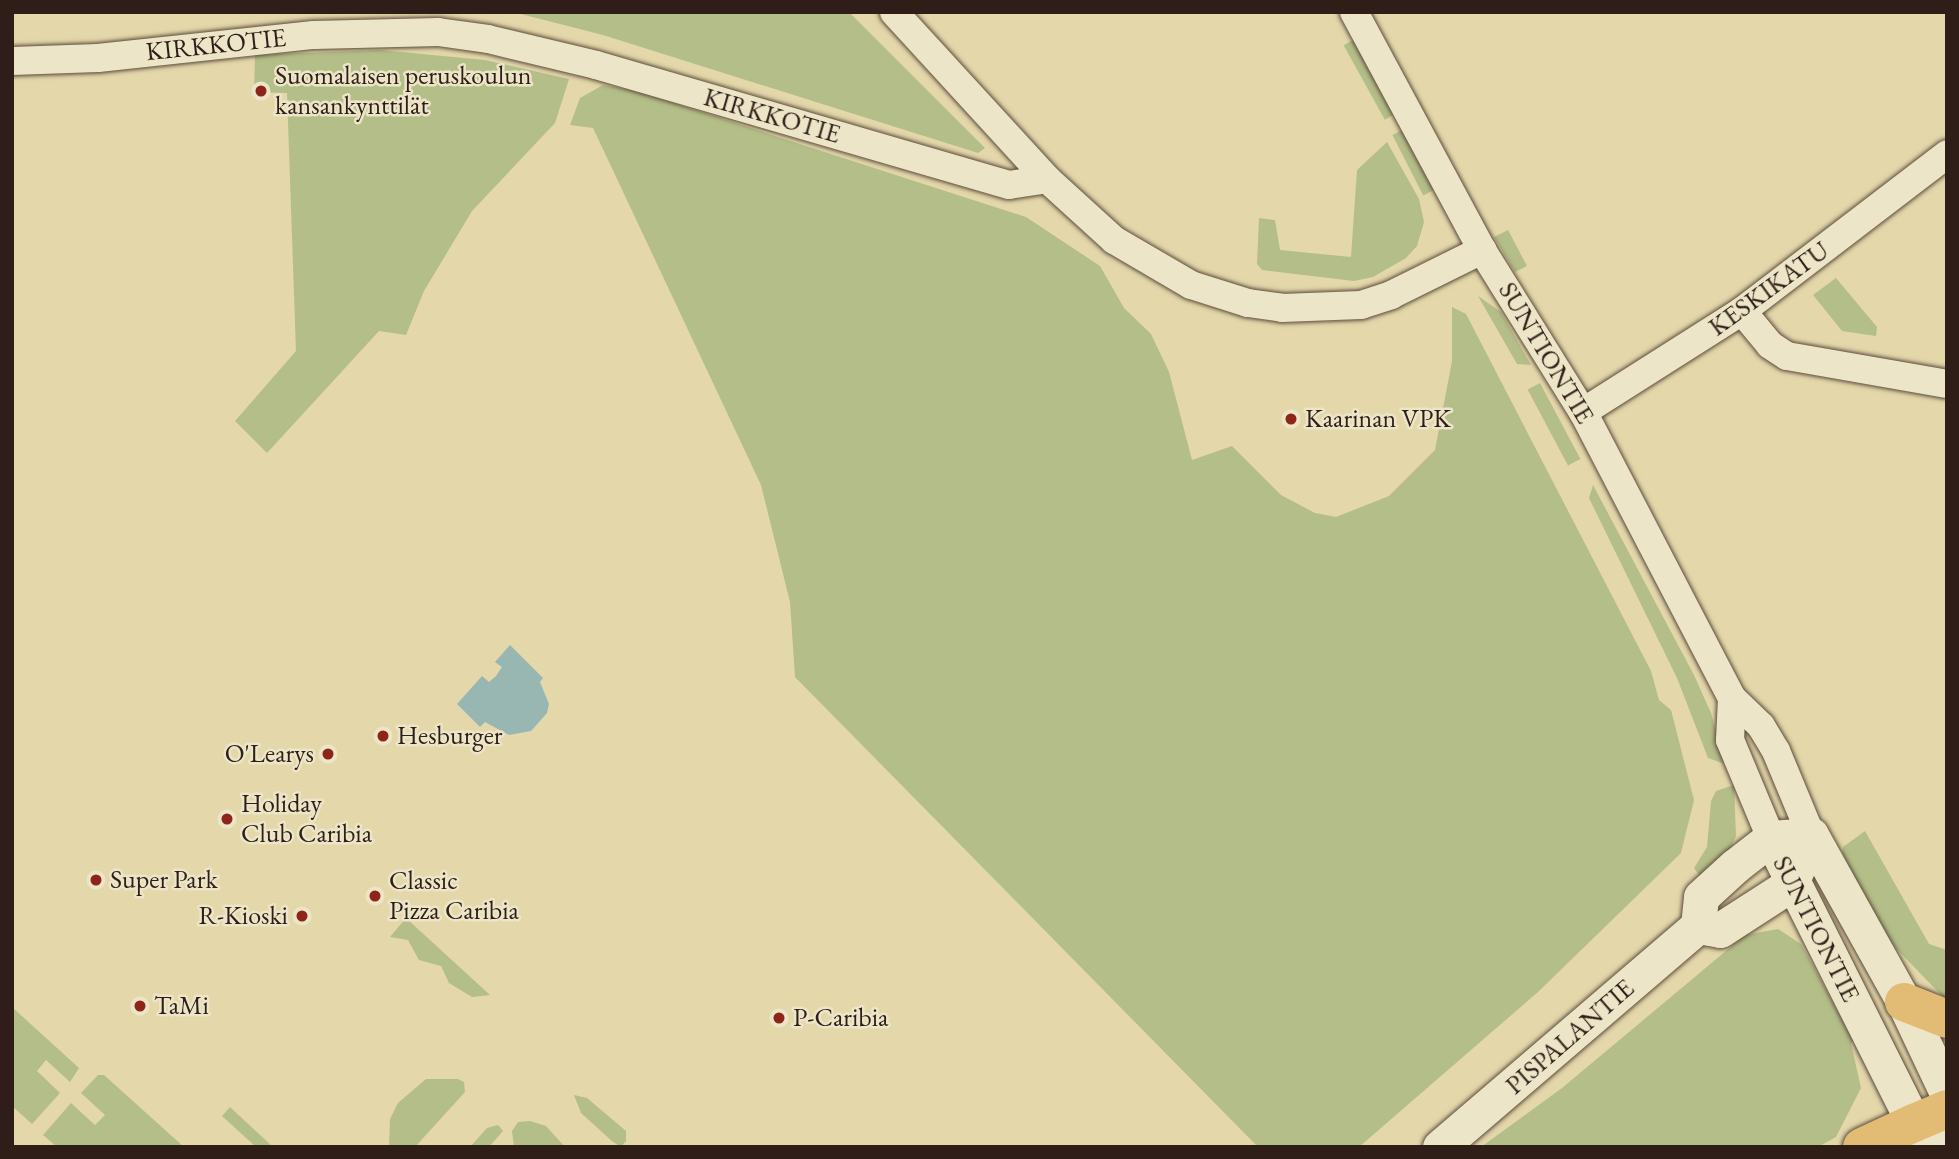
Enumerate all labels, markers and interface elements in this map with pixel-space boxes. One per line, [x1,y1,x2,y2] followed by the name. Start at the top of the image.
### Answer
[144,22,288,68] street label: KIRKKOTIE
[275,60,532,122] place label: Suomalaisen peruskoulun kansankynttilät
[700,82,844,150] street label: KIRKKOTIE
[253,83,269,99] marker: Suomalaisen peruskoulun kansankynttilät
[1703,235,1835,343] street label: KESKIKATU
[1492,277,1600,429] street label: SUNTIONTIE
[1305,403,1451,435] place label: Kaarinan VPK
[1283,411,1299,427] marker: Kaarinan VPK
[397,720,503,752] place label: Hesburger
[375,728,391,744] marker: Hesburger
[225,738,314,770] place label: O'Learys
[320,746,336,762] marker: O'Learys
[241,788,372,850] place label: Holiday Club Caribia
[219,811,235,827] marker: Holiday Club Caribia
[1766,851,1866,1007] street label: SUNTIONTIE
[110,864,218,896] place label: Super Park
[389,865,519,926] place label: Classic Pizza Caribia
[88,872,104,888] marker: Super Park
[367,888,383,904] marker: Classic Pizza Caribia
[198,900,288,932] place label: R-Kioski
[294,908,310,924] marker: R-Kioski
[1499,973,1641,1101] street label: PISPALANTIE
[154,990,209,1022] place label: TaMi
[132,998,148,1014] marker: TaMi
[793,1002,888,1034] place label: P-Caribia
[771,1010,787,1026] marker: P-Caribia

